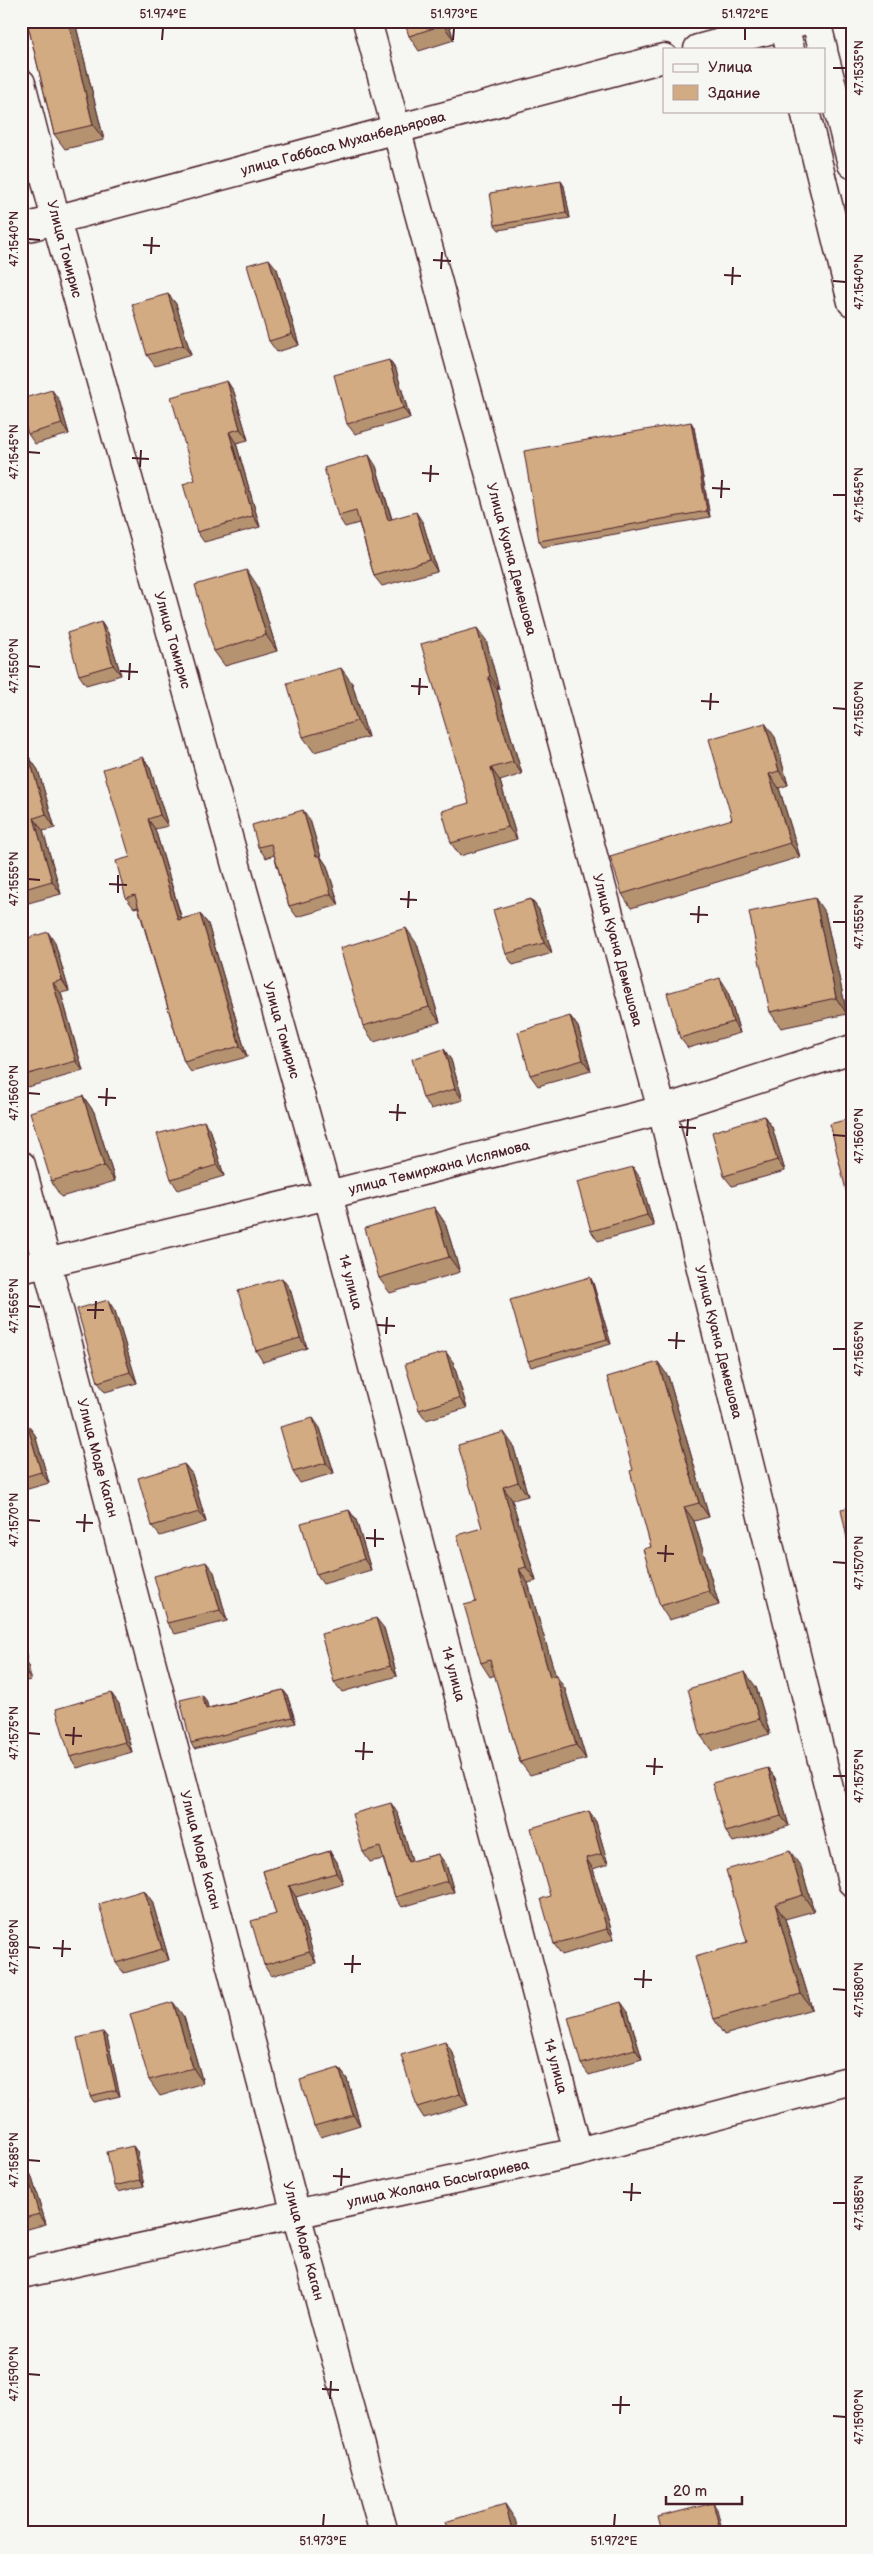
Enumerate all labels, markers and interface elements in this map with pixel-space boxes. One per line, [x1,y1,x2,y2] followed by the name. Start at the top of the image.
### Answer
[140,7,187,22] text: 51.974°E
[430,7,478,22] text: 51.973°E
[722,7,769,22] text: 51.972°E
[852,40,867,96] text: 47.1535°N
[663,48,826,112] legend
[708,58,753,77] text: Улица
[708,84,760,103] text: Здание
[239,108,448,179] street label: улица Габбаса Муханбедьярова
[43,198,86,300] street label: Улица Томирис
[7,211,22,267] text: 47.1540°N
[852,254,867,310] text: 47.1540°N
[7,424,22,480] text: 47.1545°N
[852,467,867,523] text: 47.1545°N
[483,481,540,638] street label: Улица Куана Демешова
[151,590,195,691] street label: Улица Томирис
[7,638,22,694] text: 47.1550°N
[852,681,867,737] text: 47.1550°N
[7,851,22,907] text: 47.1555°N
[589,872,646,1029] street label: Улица Куана Демешова
[852,894,867,950] text: 47.1555°N
[260,980,304,1081] street label: Улица Томирис
[7,1065,22,1121] text: 47.1560°N
[852,1108,867,1164] text: 47.1560°N
[347,1137,532,1198] street label: улица Темиржана Ислямова
[335,1253,366,1312] street label: 14 улица
[691,1264,746,1421] street label: Улица Куана Демешова
[7,1278,22,1334] text: 47.1565°N
[852,1321,867,1377] text: 47.1565°N
[73,1397,122,1520] street label: Улица Моде Каган
[7,1493,22,1547] text: 47.1570°N
[852,1536,867,1590] text: 47.1570°N
[438,1645,469,1704] street label: 14 улица
[7,1706,22,1760] text: 47.1575°N
[852,1749,867,1803] text: 47.1575°N
[176,1789,225,1912] street label: Улица Моде Каган
[7,1919,22,1975] text: 47.1580°N
[852,1962,867,2018] text: 47.1580°N
[540,2037,571,2096] street label: 14 улица
[7,2132,22,2188] text: 47.1585°N
[346,2156,531,2211] street label: улица Жолана Басыгариева
[852,2175,867,2231] text: 47.1585°N
[279,2180,328,2303] street label: Улица Моде Каган
[7,2346,22,2402] text: 47.1590°N
[852,2389,867,2445] text: 47.1590°N
[666,2474,742,2506] scale bar
[673,2482,707,2501] text: 20 m
[299,2534,347,2549] text: 51.973°E
[591,2534,638,2549] text: 51.972°E

